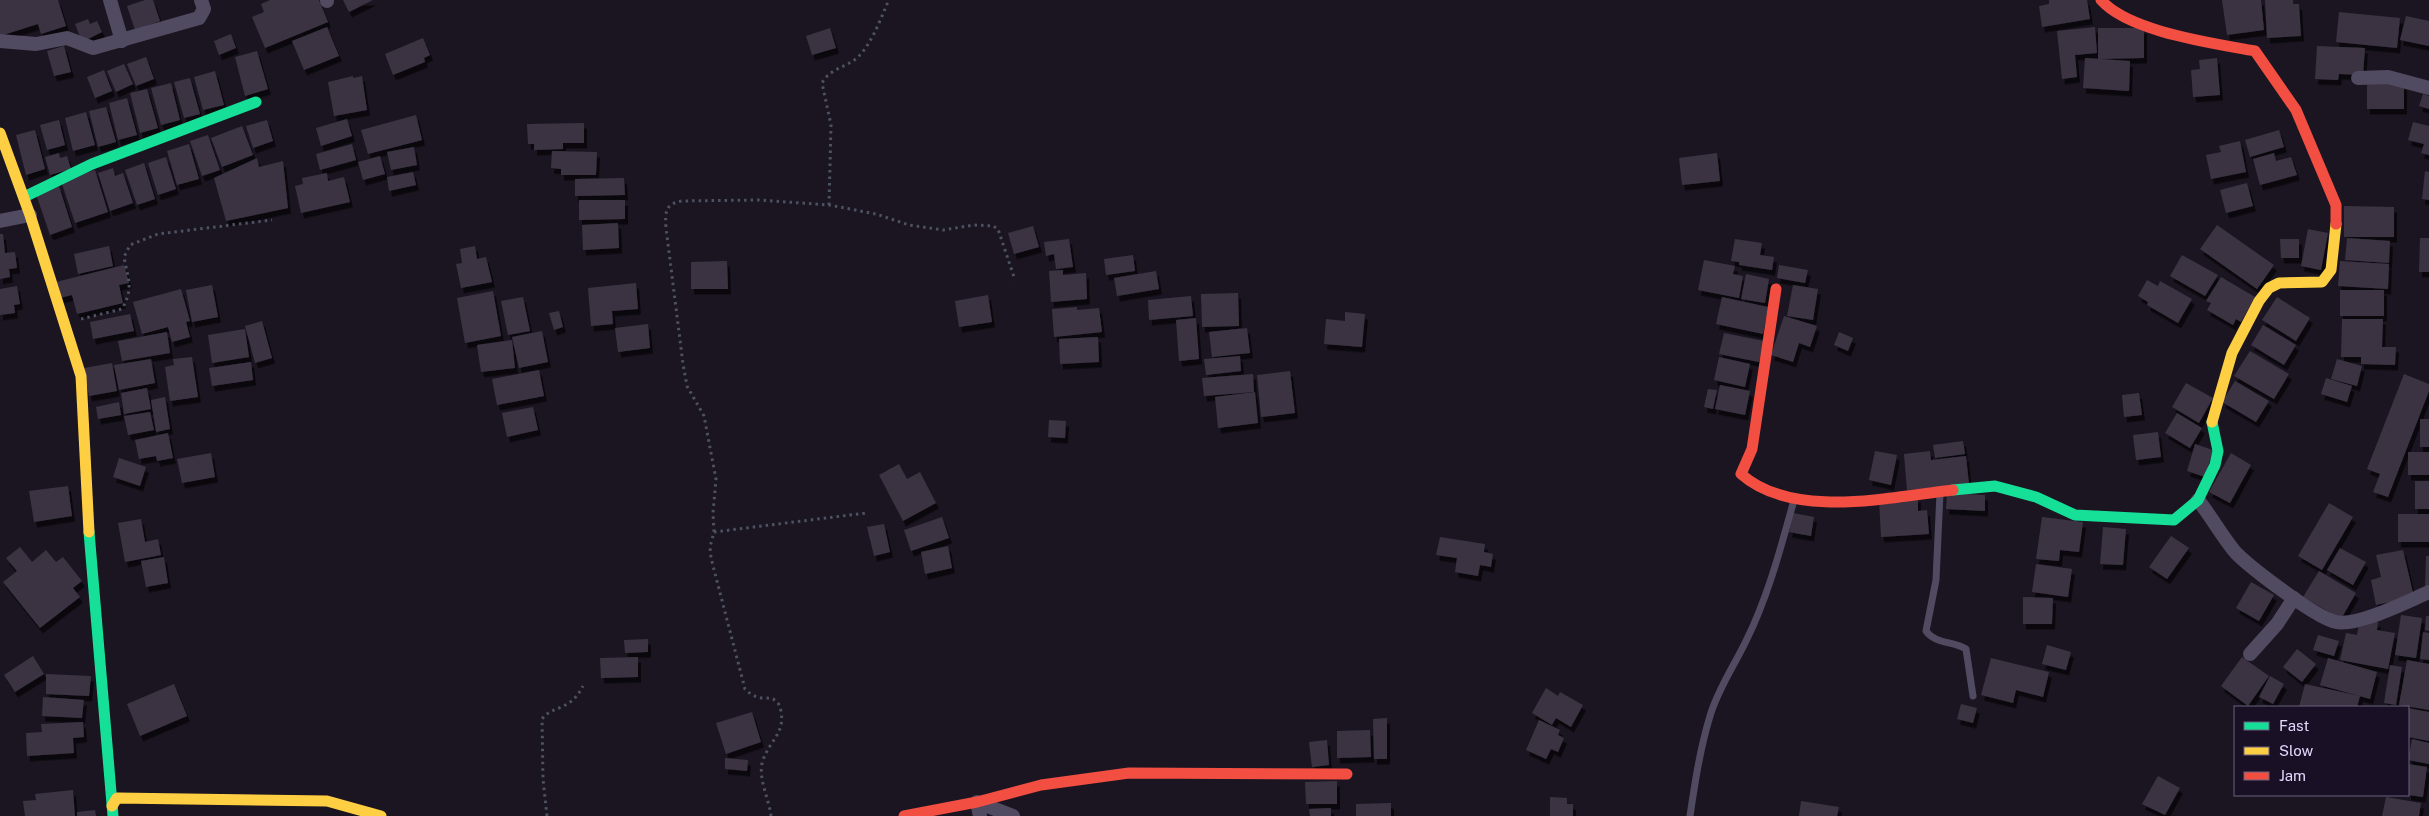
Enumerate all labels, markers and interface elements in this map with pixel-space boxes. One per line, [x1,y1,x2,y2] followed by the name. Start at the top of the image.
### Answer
[2234,706,2409,796] legend
[2279,717,2309,734] text: Fast
[2279,742,2314,759] text: Slow
[2279,767,2306,784] text: Jam

